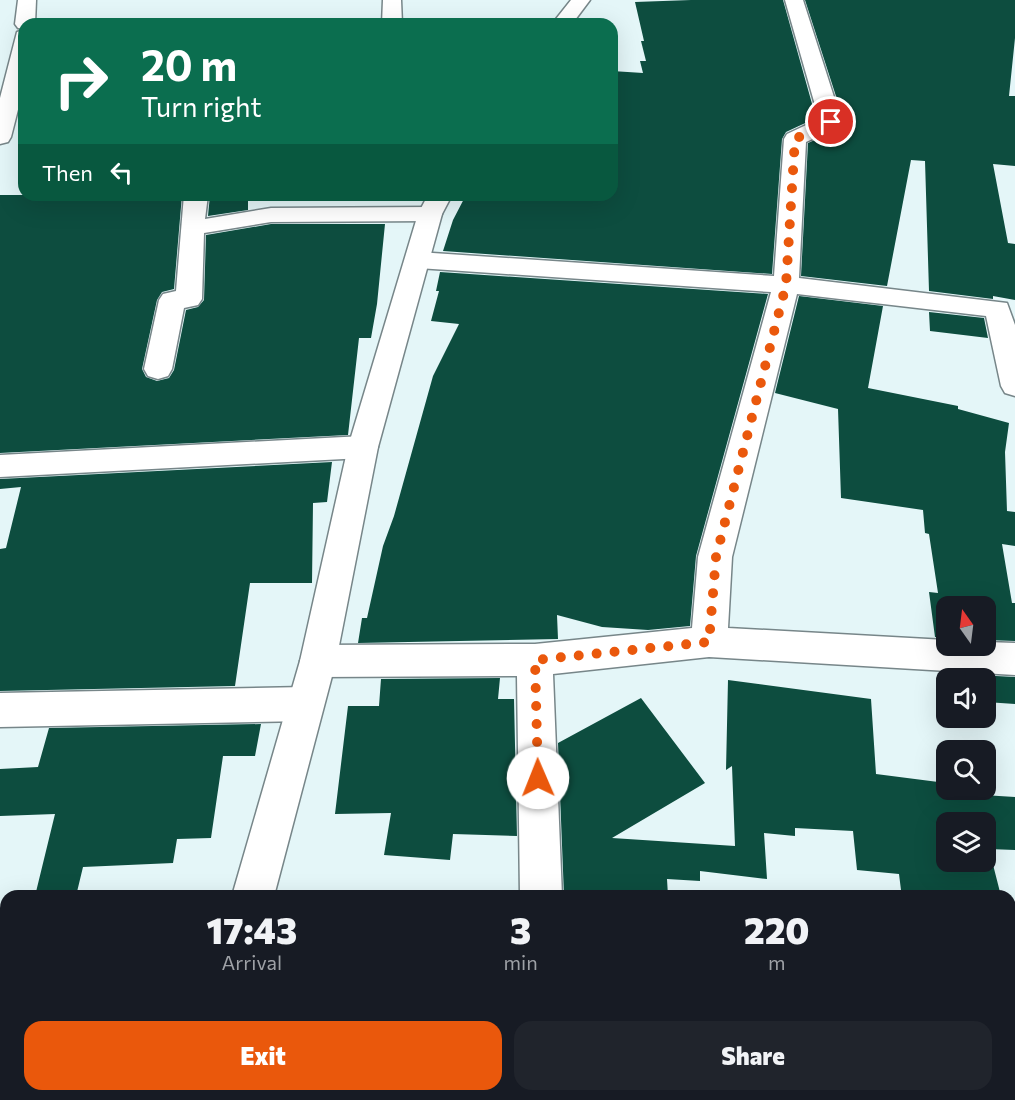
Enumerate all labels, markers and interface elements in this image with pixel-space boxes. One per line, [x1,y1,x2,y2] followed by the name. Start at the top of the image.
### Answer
[141,38,237,90] text: 20 m
[42,42,120,120] icon: right
[141,90,261,123] text: Turn right
[805,96,856,147] pin
[814,105,847,138] icon: arrive
[105,156,138,189] icon: left
[42,159,93,186] text: Then
[936,596,996,656] north arrow
[936,596,996,872] map controls
[936,668,996,728] button: sound
[936,740,996,800] button: search
[506,746,570,810] position arrow
[936,812,996,872] button: layers
[206,907,297,951] text: 17:43
[510,907,531,951] text: 3
[744,907,810,951] text: 220
[222,950,282,974] text: Arrival
[504,950,538,974] text: min
[768,950,786,974] text: m
[24,1021,502,1090] button: Exit
[514,1021,992,1090] button: Share

